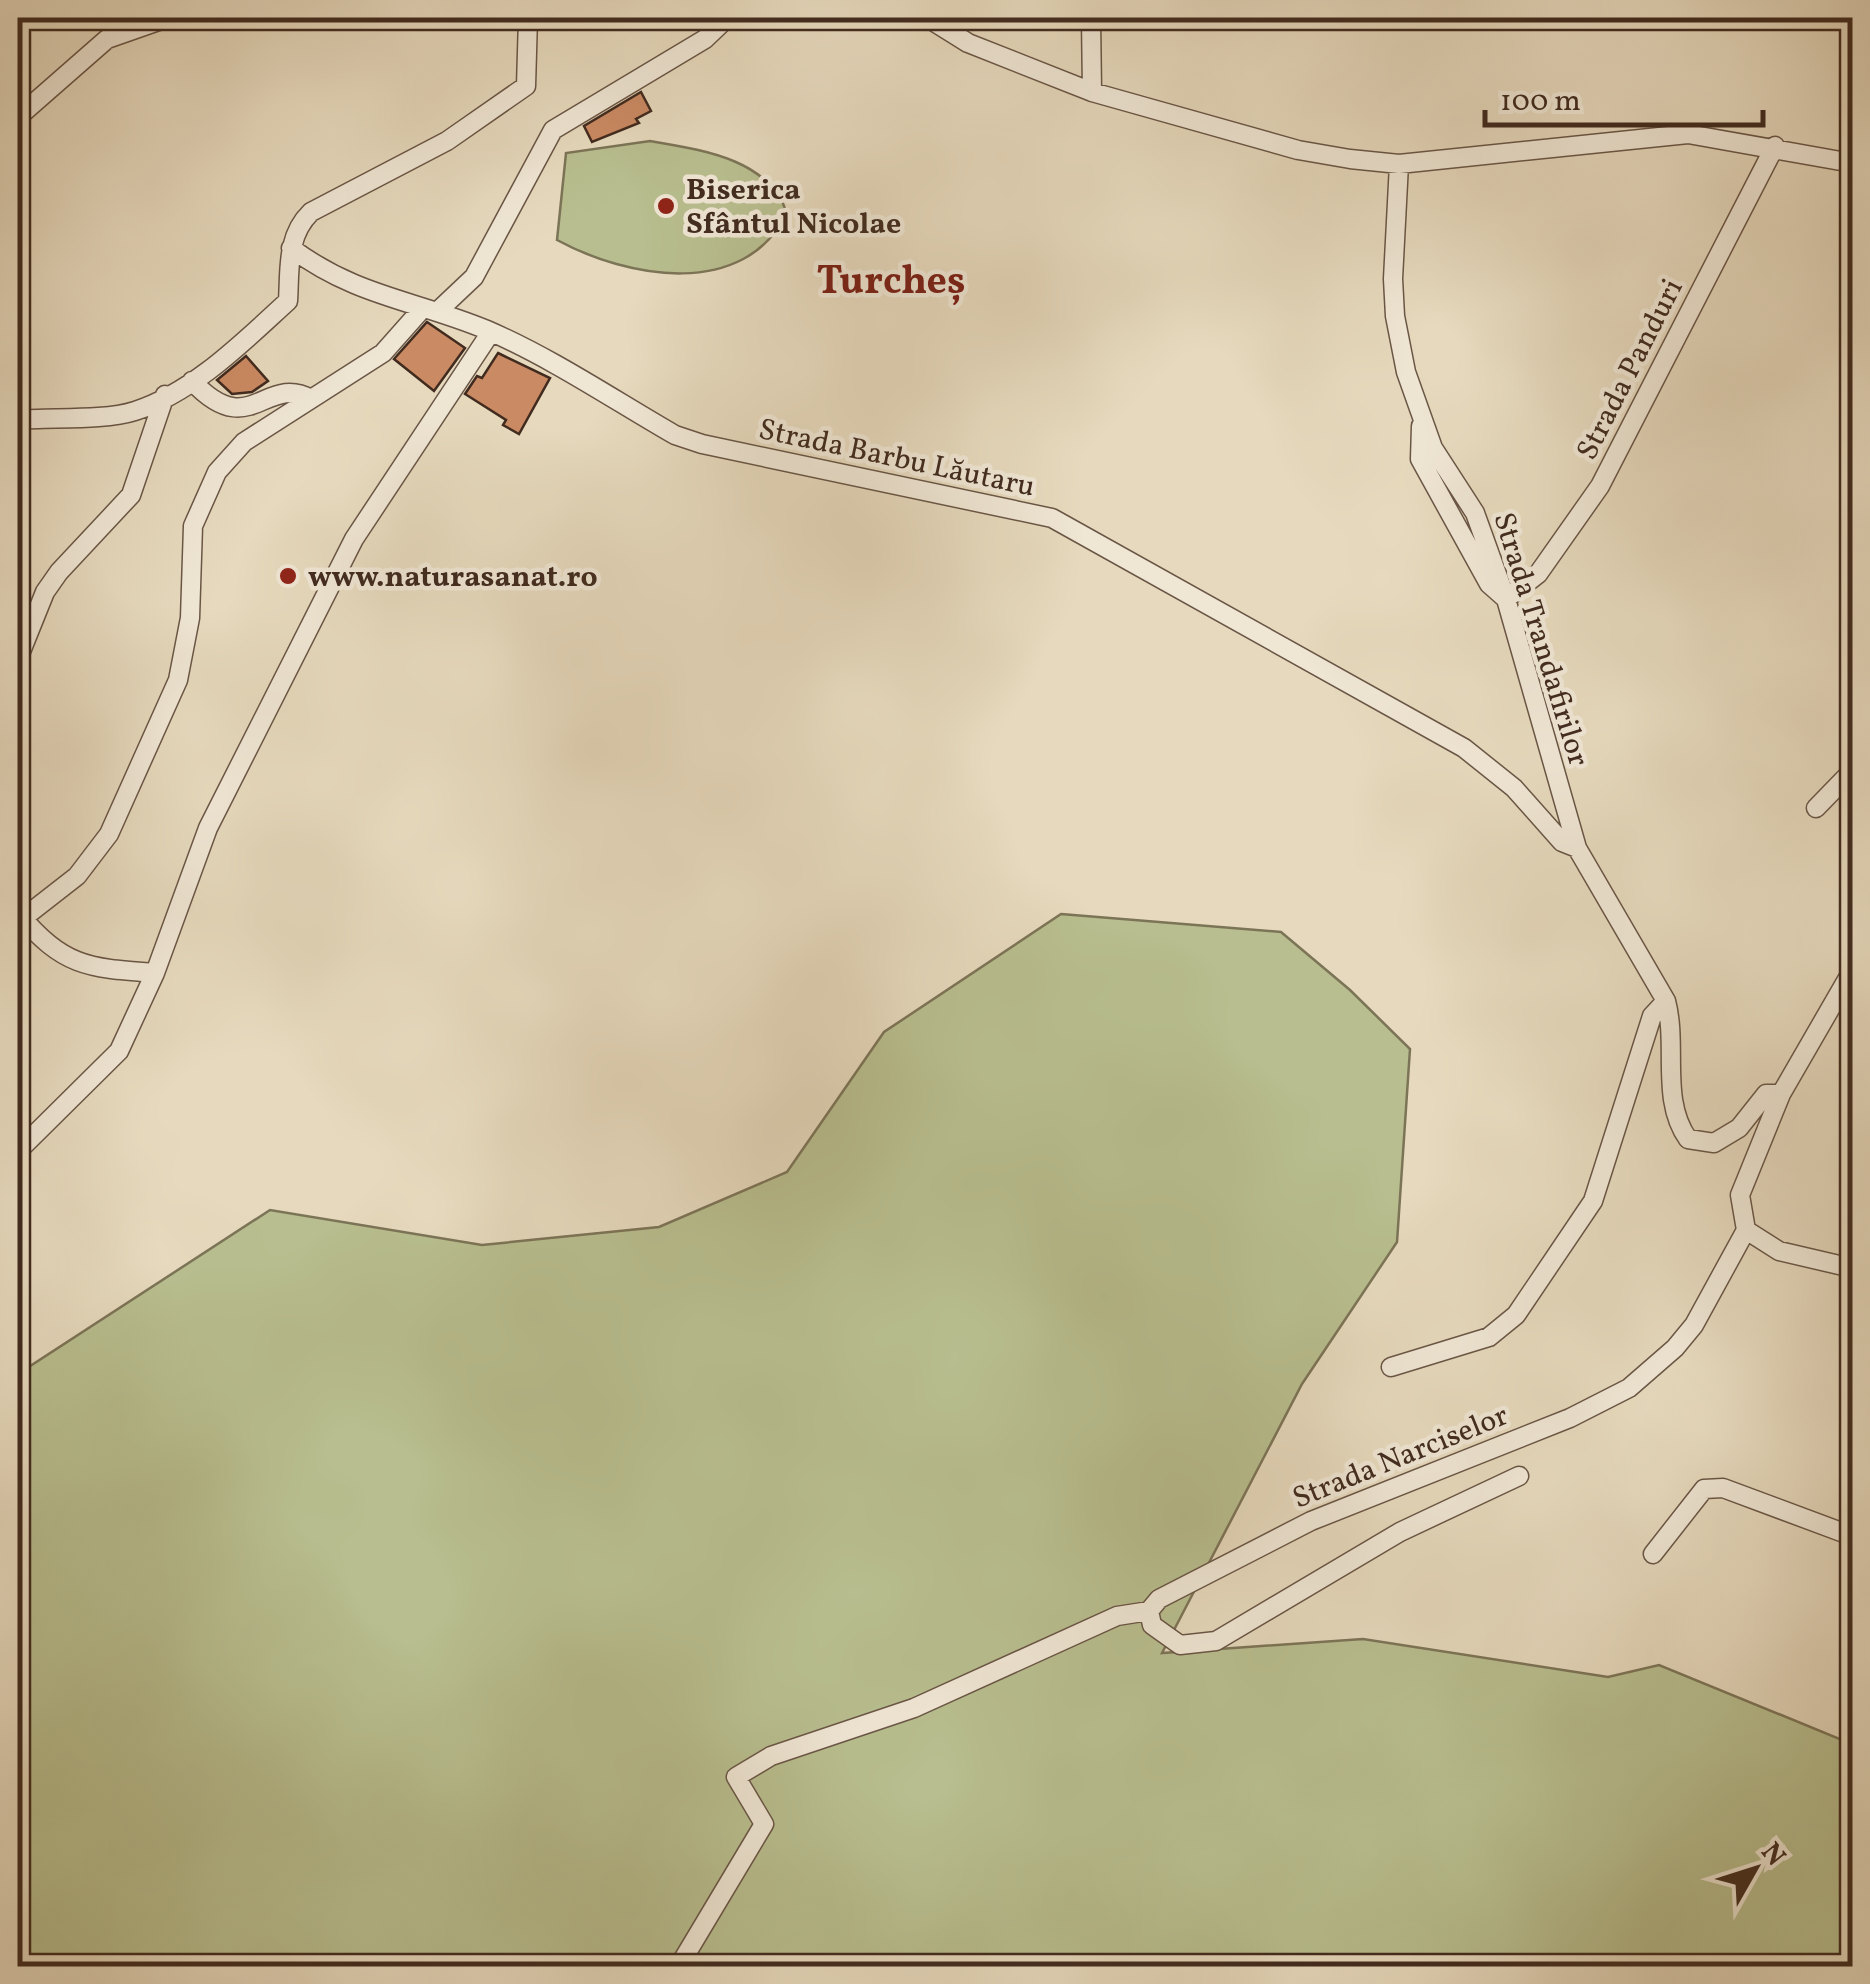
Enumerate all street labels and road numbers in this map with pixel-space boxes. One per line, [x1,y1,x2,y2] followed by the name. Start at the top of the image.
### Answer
[1567,272,1694,468] street label: Strada Panduri
[754,409,1039,509] street label: Strada Barbu Lăutaru
[1482,508,1599,772] street label: Strada Trandafirilor
[1287,1395,1515,1520] street label: Strada Narciselor

